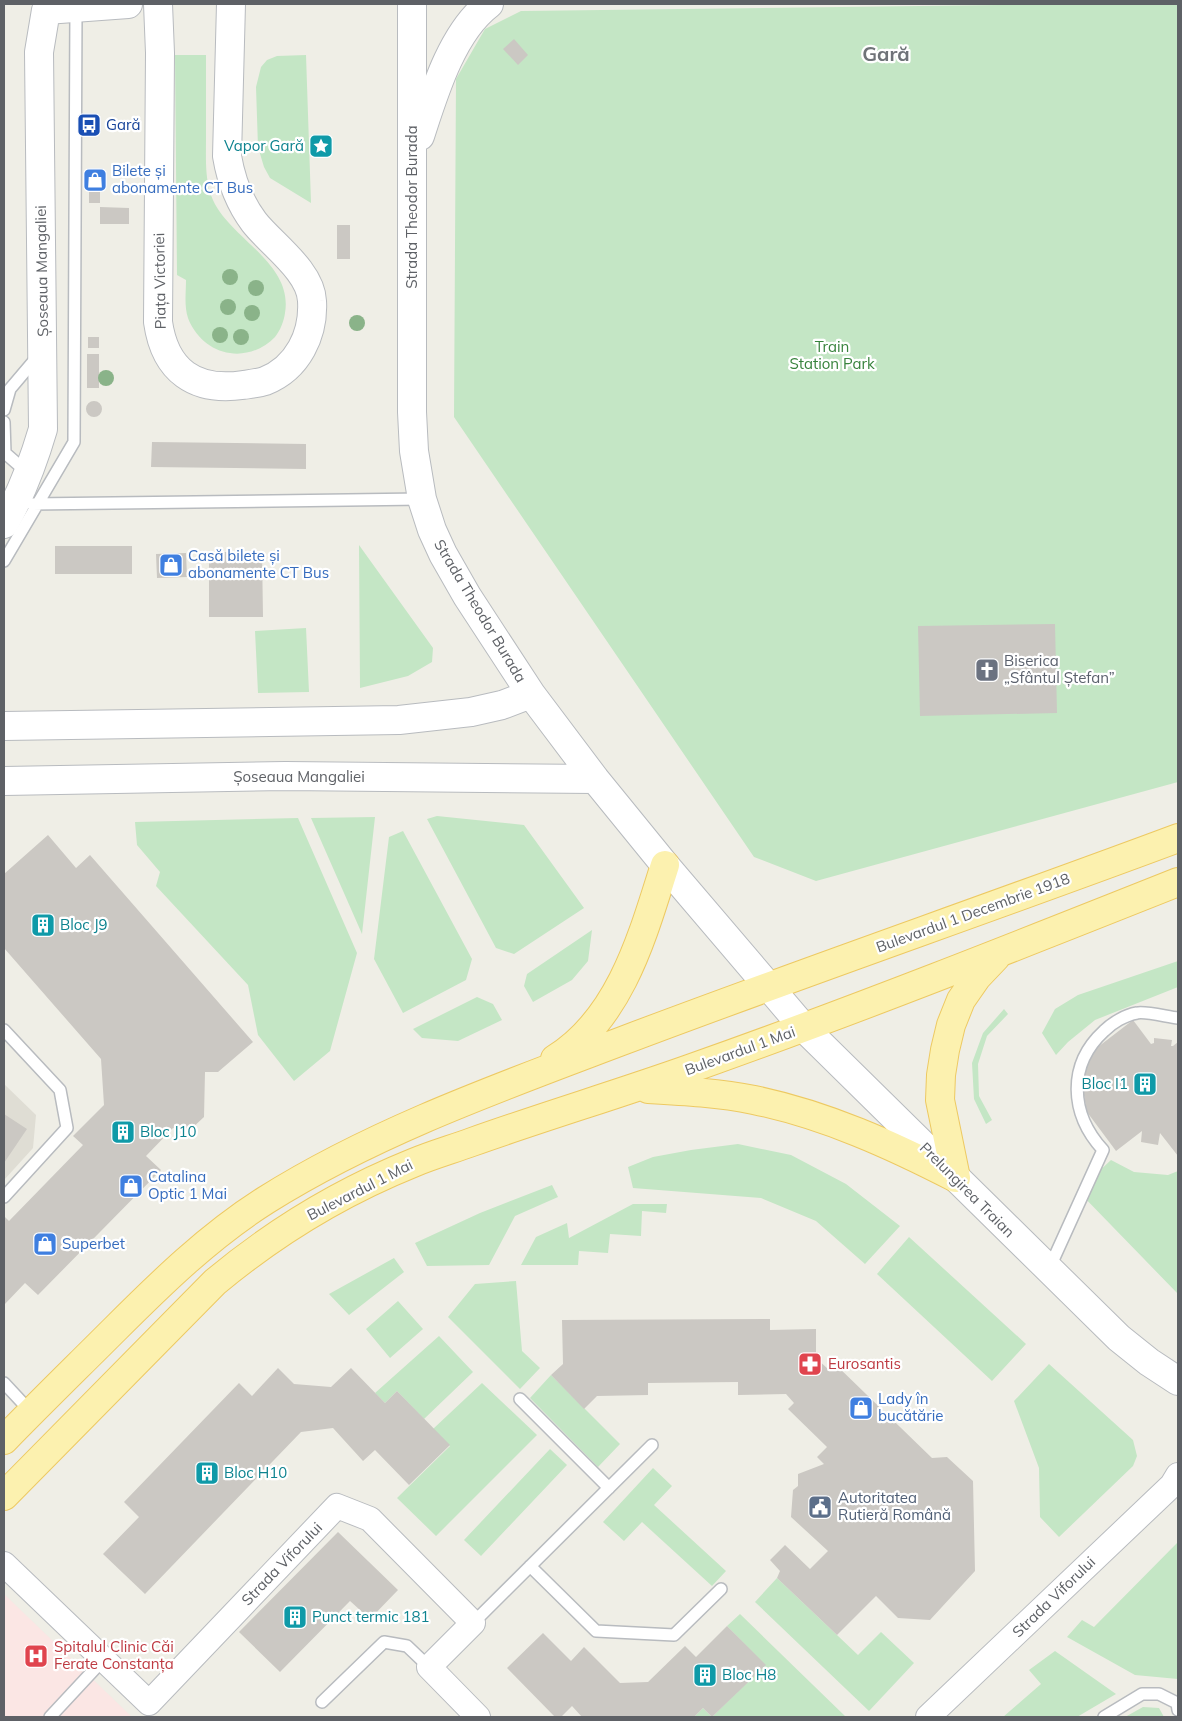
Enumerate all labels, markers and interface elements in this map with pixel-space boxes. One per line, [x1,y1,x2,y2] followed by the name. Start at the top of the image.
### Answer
[862,41,910,66] district label: Gară
[76,112,102,138] bus stop icon: Gară
[106,115,140,134] place label: Gară
[402,125,421,289] street label: Strada Theodor Burada
[308,133,334,159] place icon: Vapor Gară
[224,136,304,155] place label: Vapor Gară
[112,161,253,197] place label: Bilete și abonamente CT Bus
[82,167,108,193] shop icon: Bilete și abonamente CT Bus
[31,205,52,337] street label: Șoseaua Mangaliei
[149,233,170,329] street label: Piața Victoriei
[789,337,875,373] park label: Train Station Park
[430,536,531,686] street label: Strada Theodor Burada
[188,546,329,582] place label: Casă bilete și abonamente CT Bus
[158,552,184,578] shop icon: Casă bilete și abonamente CT Bus
[1004,651,1115,687] place label: Biserica „Sfântul Ștefan”
[974,657,1000,683] church icon: Biserica „Sfântul Ștefan”
[233,767,365,786] street label: Șoseaua Mangaliei
[873,869,1072,956] street label: Bulevardul 1 Decembrie 1918
[30,912,56,938] building icon: Bloc J9
[60,915,108,934] place label: Bloc J9
[682,1022,798,1079] street label: Bulevardul 1 Mai
[1132,1071,1158,1097] building icon: Bloc I1
[1081,1074,1128,1093] place label: Bloc I1
[110,1119,136,1145] building icon: Bloc J10
[140,1122,197,1141] place label: Bloc J10
[916,1138,1019,1241] street label: Prelungirea Traian
[304,1155,416,1224] street label: Bulevardul 1 Mai
[148,1167,227,1203] place label: Catalina Optic 1 Mai
[118,1173,144,1199] shop icon: Catalina Optic 1 Mai
[32,1231,58,1257] shop icon: Superbet
[62,1234,125,1253] place label: Superbet
[797,1351,823,1377] pharmacy icon: Eurosantis
[828,1354,901,1373] place label: Eurosantis
[878,1389,944,1425] place label: Lady în bucătărie
[848,1395,874,1421] shop icon: Lady în bucătărie
[194,1460,220,1486] building icon: Bloc H10
[224,1463,287,1482] place label: Bloc H10
[838,1488,951,1524] place label: Autoritatea Rutieră Română
[807,1494,833,1520] public building icon: Autoritatea Rutieră Română
[237,1518,326,1609] street label: Strada Viforului
[1008,1552,1099,1641] street label: Strada Viforului
[282,1604,308,1630] building icon: Punct termic 181
[312,1607,430,1626] place label: Punct termic 181
[54,1637,174,1673] place label: Spitalul Clinic Căi Ferate Constanța
[23,1643,49,1669] hospital icon: Spitalul Clinic Căi Ferate Constanța
[692,1662,718,1688] building icon: Bloc H8
[722,1665,776,1684] place label: Bloc H8

